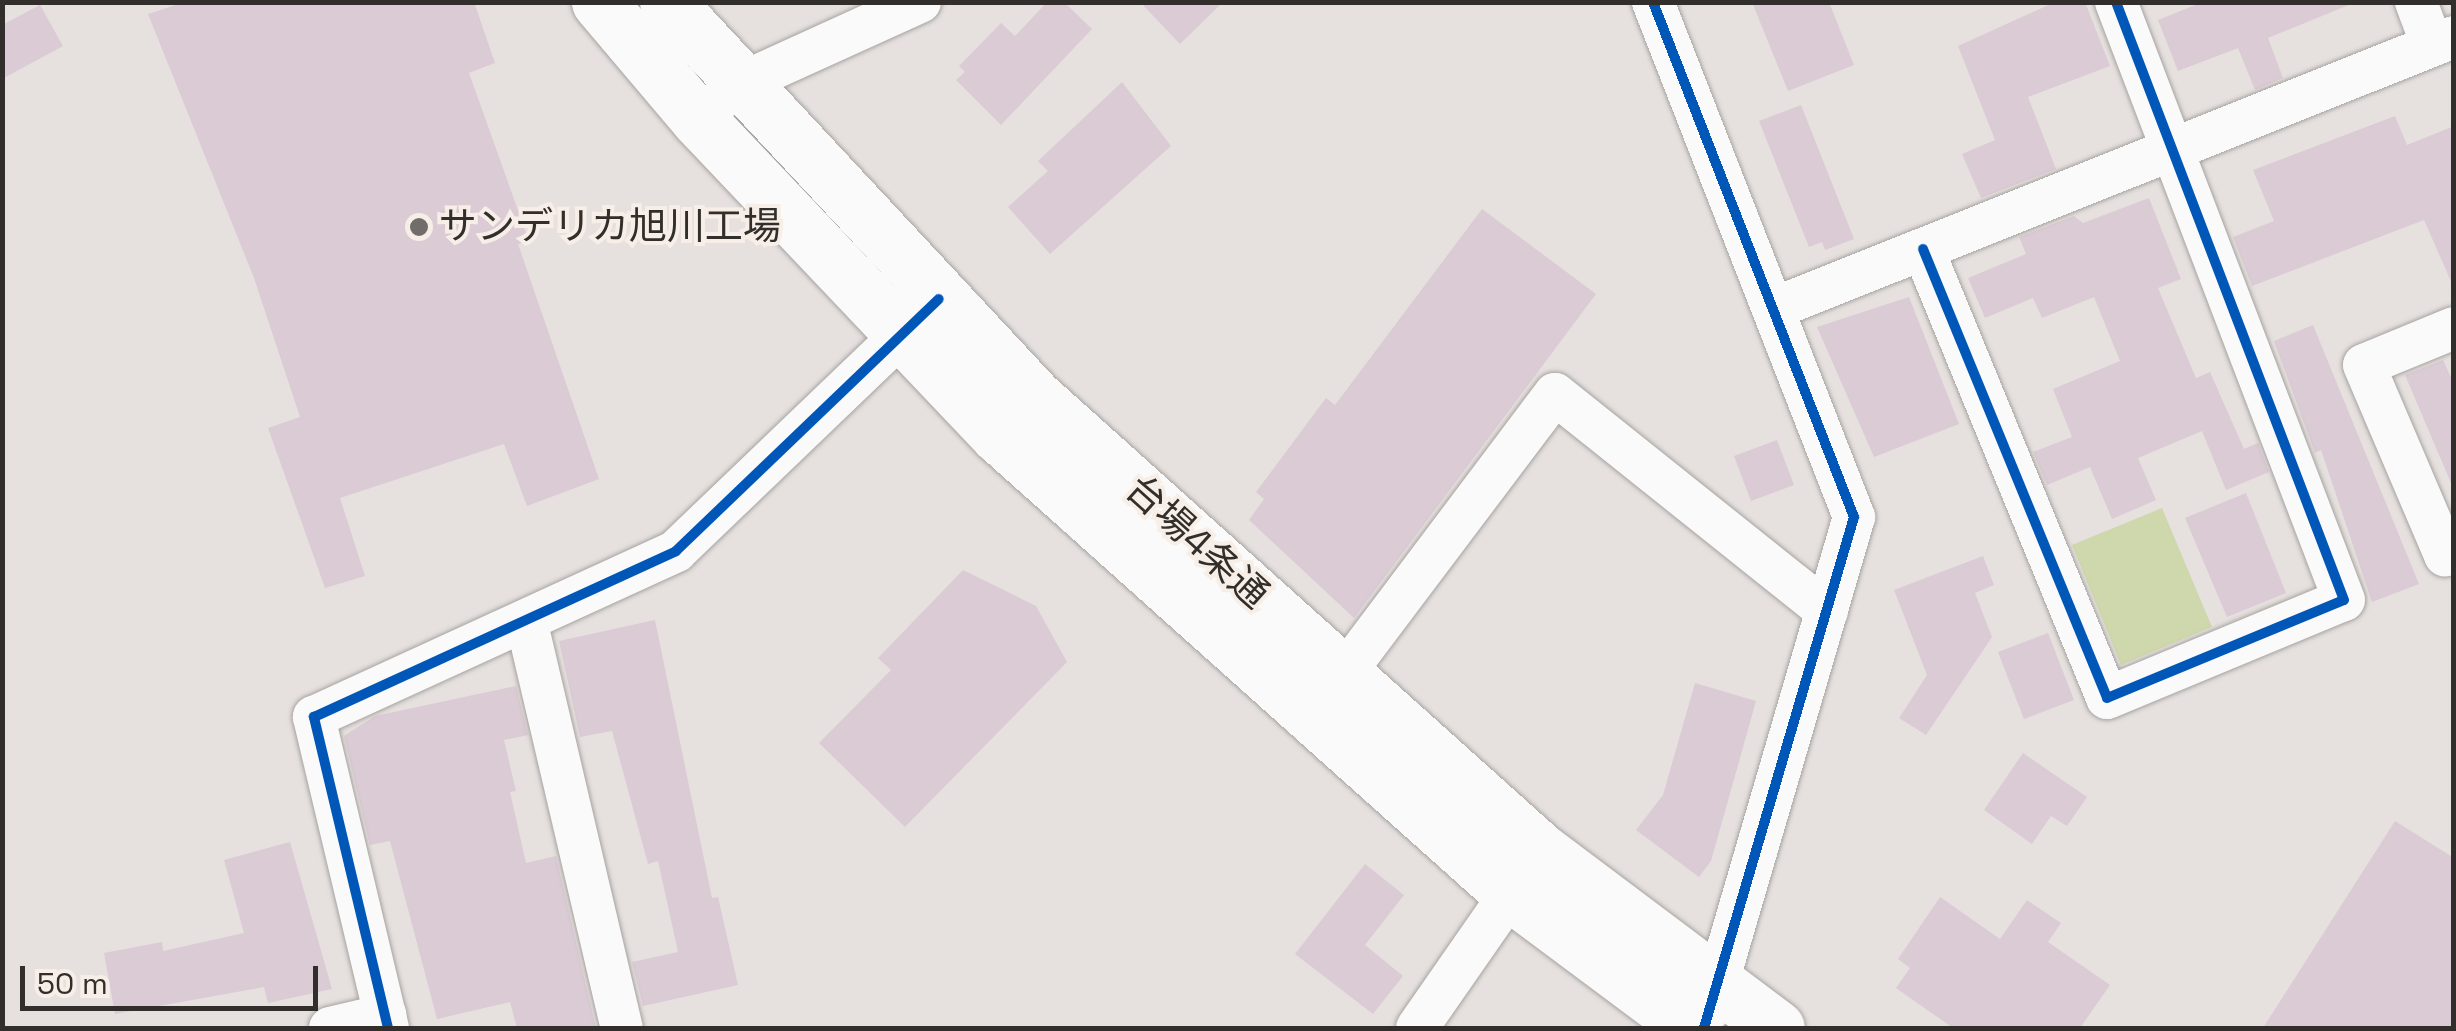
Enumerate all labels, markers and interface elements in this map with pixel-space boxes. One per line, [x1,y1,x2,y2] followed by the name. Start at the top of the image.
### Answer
[439,204,781,250] place label: サンデリカ旭川工場
[408,216,430,238] marker: サンデリカ旭川工場
[1116,466,1278,618] street label: 台場4条通
[25,946,322,1008] scale bar
[37,964,108,1003] text: 50 m

